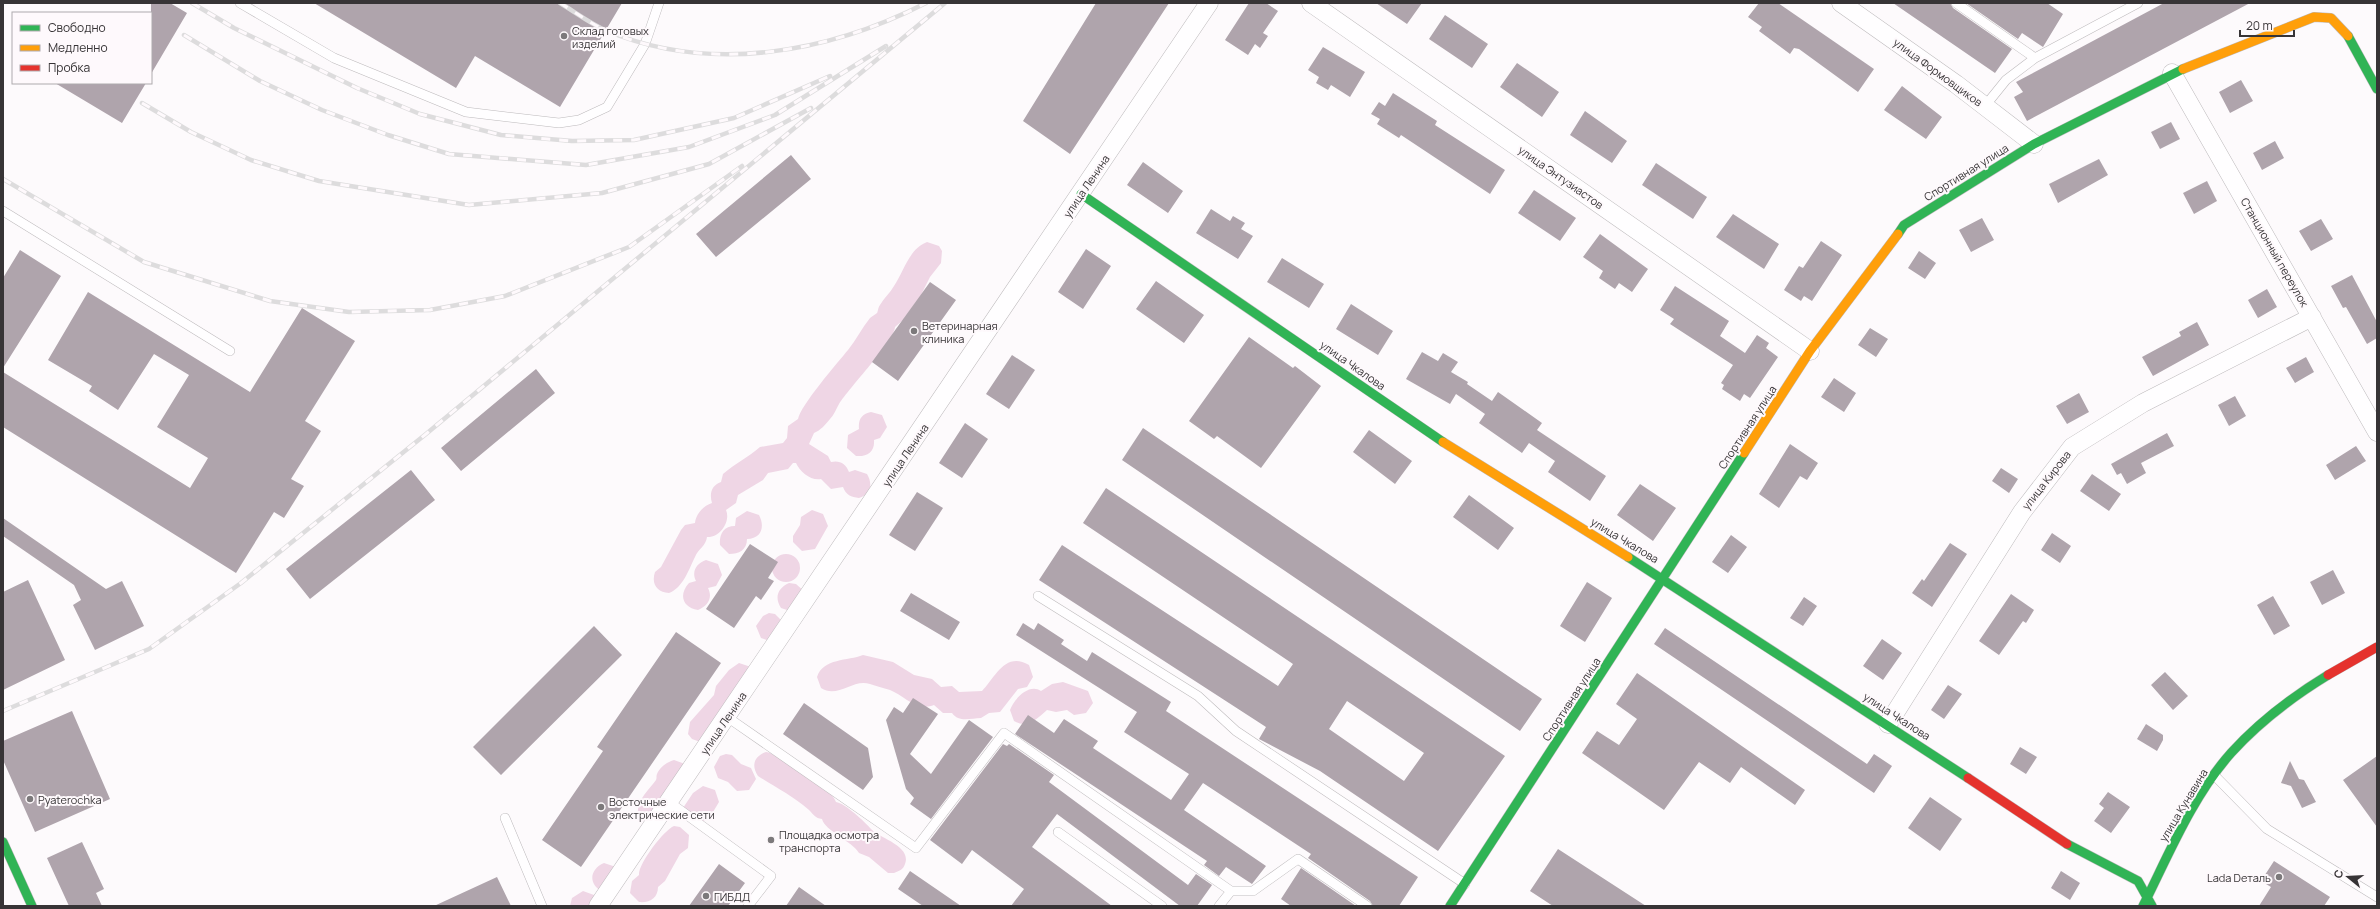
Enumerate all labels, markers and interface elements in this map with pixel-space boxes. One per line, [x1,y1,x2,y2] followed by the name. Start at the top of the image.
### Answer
[12,12,152,84] legend
[2240,12,2294,38] scale bar
[2246,17,2273,34] text: 20 m
[48,19,106,36] text: Свободно
[572,23,649,51] place label: Склад готовых изделий
[559,31,569,41] marker: Склад готовых изделий
[1890,35,1986,109] street label: улица Формовщиков
[48,39,108,56] text: Медленно
[48,59,90,76] text: Пробка
[1921,140,2011,204] street label: Спортивная улица
[1516,142,1607,212] street label: улица Энтузиастов
[1059,152,1113,220] street label: улица Ленина
[2238,195,2313,310] street label: Станционный переулок
[922,318,998,346] place label: Ветеринарная клиника
[909,326,919,336] marker: Ветеринарная клиника
[1317,337,1389,393] street label: улица Чкалова
[1714,382,1780,472] street label: Спортивная улица
[878,421,932,489] street label: улица Ленина
[2018,447,2074,513] street label: улица Кирова
[1588,514,1662,566] street label: улица Чкалова
[1538,654,1604,744] street label: Спортивная улица
[696,689,750,757] street label: улица Ленина
[1861,689,1933,743] street label: улица Чкалова
[2155,766,2211,844] street label: улица Кунавина
[38,792,102,807] place label: Pyaterochka
[25,794,35,804] marker: Pyaterochka
[609,794,715,822] place label: Восточные электрические сети
[596,802,606,812] marker: Восточные электрические сети
[779,827,879,855] place label: Площадка осмотра транспорта
[766,835,776,845] marker: Площадка осмотра транспорта
[2328,857,2368,897] north arrow
[2330,868,2346,880] text: С
[2207,870,2271,885] place label: Lada Dеталь
[2274,872,2284,882] marker: Lada Dеталь
[714,889,750,904] place label: ГИБДД
[701,891,711,901] marker: ГИБДД

